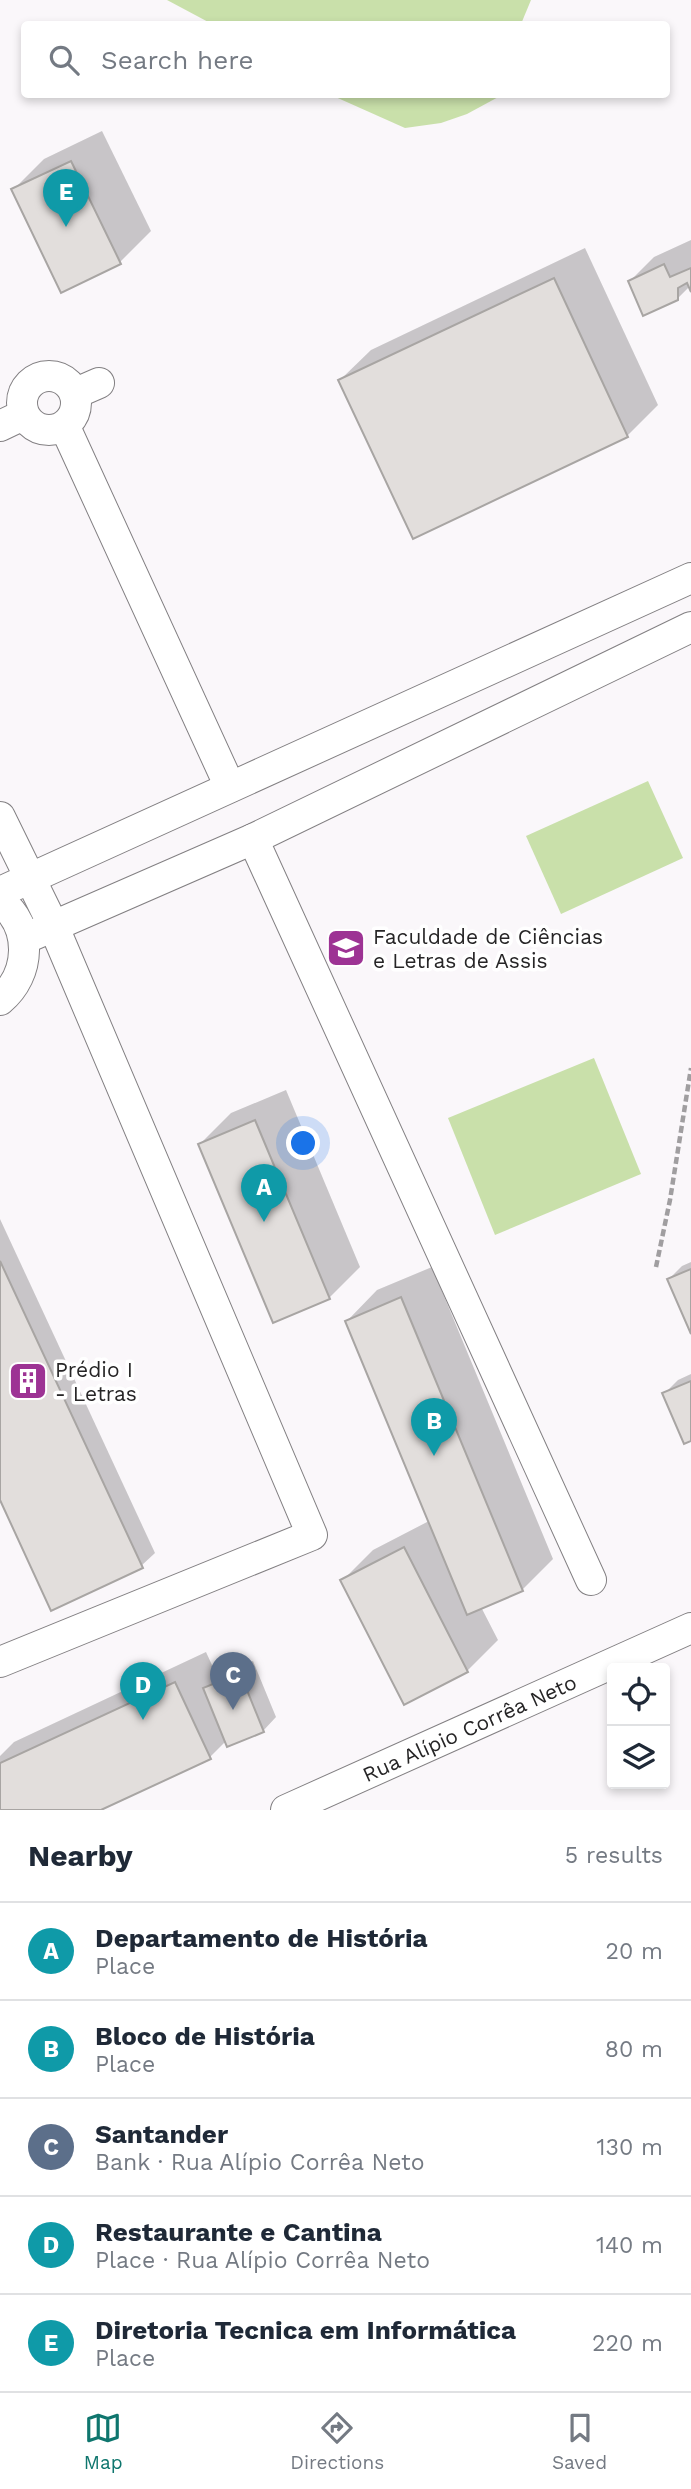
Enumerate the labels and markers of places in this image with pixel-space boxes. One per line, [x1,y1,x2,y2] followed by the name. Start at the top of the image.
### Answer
[43,169,89,227] pin: E
[373,924,603,973] place label: Faculdade de Ciências e Letras de Assis
[325,927,367,969] school or university icon: Faculdade de Ciências e Letras de Assis
[241,1164,287,1222] pin: A
[55,1357,137,1406] place label: Prédio I - Letras
[7,1360,49,1402] building icon: Prédio I - Letras
[411,1398,457,1456] pin: B
[210,1652,256,1710] pin: C
[120,1662,166,1720] pin: D

